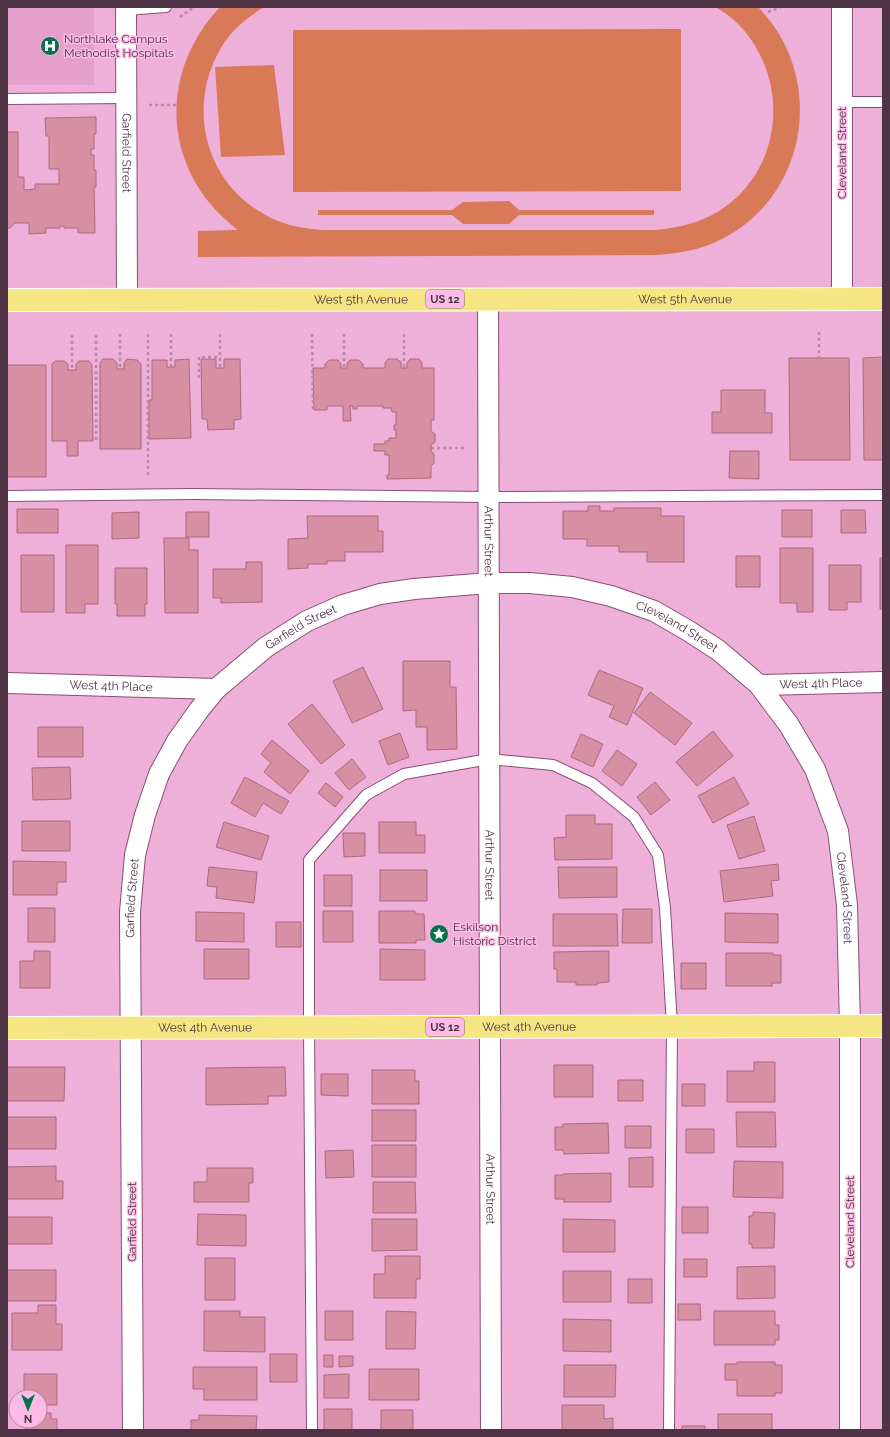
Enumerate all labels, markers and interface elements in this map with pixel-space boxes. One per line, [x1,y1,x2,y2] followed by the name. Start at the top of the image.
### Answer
[64,32,174,60] place label: Northlake Campus Methodist Hospitals
[39,35,61,57] hospital icon: Northlake Campus Methodist Hospitals
[835,107,849,199] street label: Cleveland Street
[119,113,134,193] street label: Garfield Street
[426,290,464,308] road number: US 12
[638,292,732,306] street label: West 5th Avenue
[314,293,408,307] street label: West 5th Avenue
[482,506,496,576] street label: Arthur Street
[634,598,721,655] street label: Cleveland Street
[263,602,339,653] street label: Garfield Street
[779,675,863,692] street label: West 4th Place
[69,678,153,694] street label: West 4th Place
[482,830,497,900] street label: Arthur Street
[834,851,855,944] street label: Cleveland Street
[123,858,142,938] street label: Garfield Street
[453,920,536,948] place label: Eskilson Historic District
[428,923,450,945] place icon: Eskilson Historic District
[426,1018,464,1036] road number: US 12
[158,1020,252,1035] street label: West 4th Avenue
[482,1020,576,1034] street label: West 4th Avenue
[483,1154,497,1224] street label: Arthur Street
[843,1176,857,1268] street label: Cleveland Street
[125,1182,139,1262] street label: Garfield Street
[8,1389,48,1429] north arrow
[24,1412,32,1425] text: N

